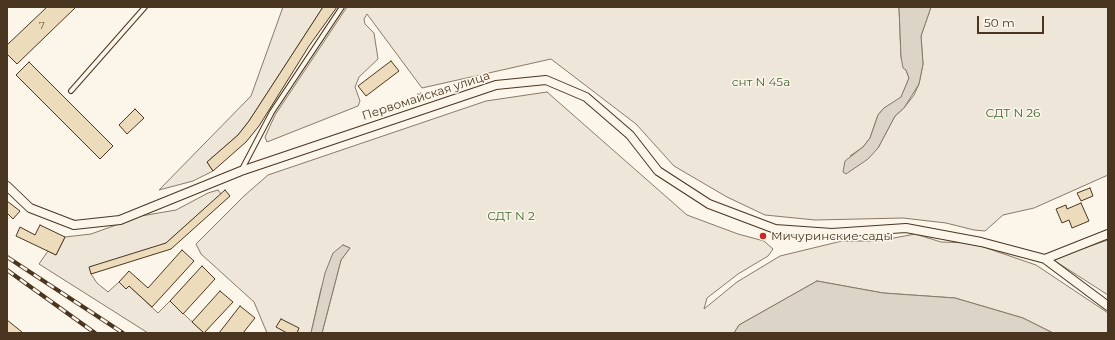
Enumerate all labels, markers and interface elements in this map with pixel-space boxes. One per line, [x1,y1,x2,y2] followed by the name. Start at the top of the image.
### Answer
[979,8,1046,34] scale bar
[984,15,1015,30] text: 50 m
[39,20,45,32] house number: 7
[360,68,492,124] street label: Первомайская улица
[732,75,790,89] park label: снт N 45а
[986,106,1040,120] park label: СДТ N 26
[487,209,535,223] park label: СДТ N 2
[771,229,893,243] place label: Мичуринские сады
[758,231,768,241] marker: Мичуринские сады

